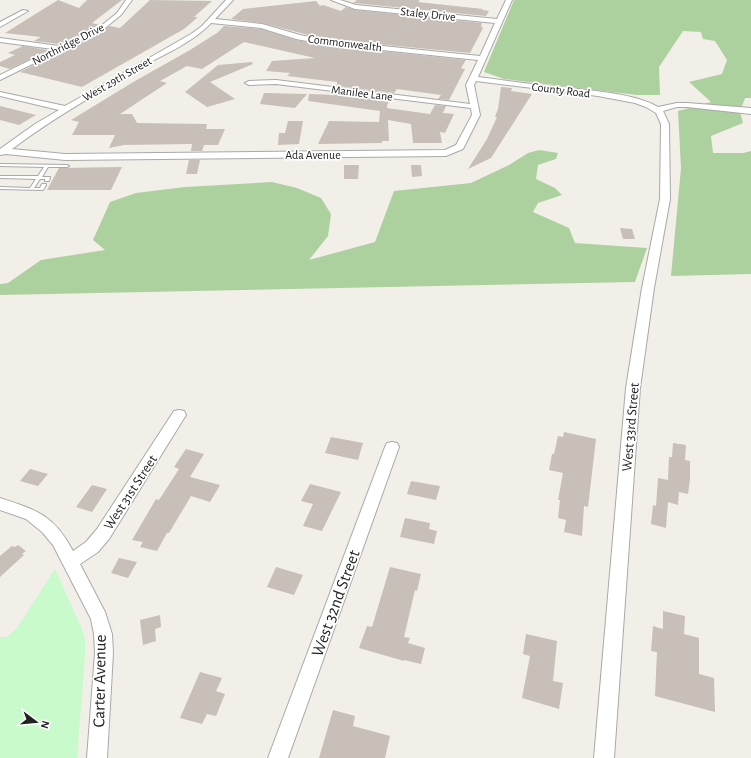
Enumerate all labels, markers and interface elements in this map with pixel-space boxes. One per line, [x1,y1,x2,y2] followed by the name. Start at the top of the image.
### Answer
[400,5,456,24] street label: Staley Drive
[30,21,106,67] street label: Northridge Drive
[307,32,383,54] street label: Commonwealth
[80,54,154,104] street label: West 29th Street
[531,80,591,101] street label: County Road
[330,83,394,103] street label: Manilee Lane
[285,149,341,161] street label: Ada Avenue
[620,382,642,472] street label: West 33rd Street
[102,452,160,532] street label: West 31st Street
[308,547,363,659] street label: West 32nd Street
[90,634,109,728] street label: Carter Avenue
[16,702,56,742] north arrow
[39,719,51,730] text: N

